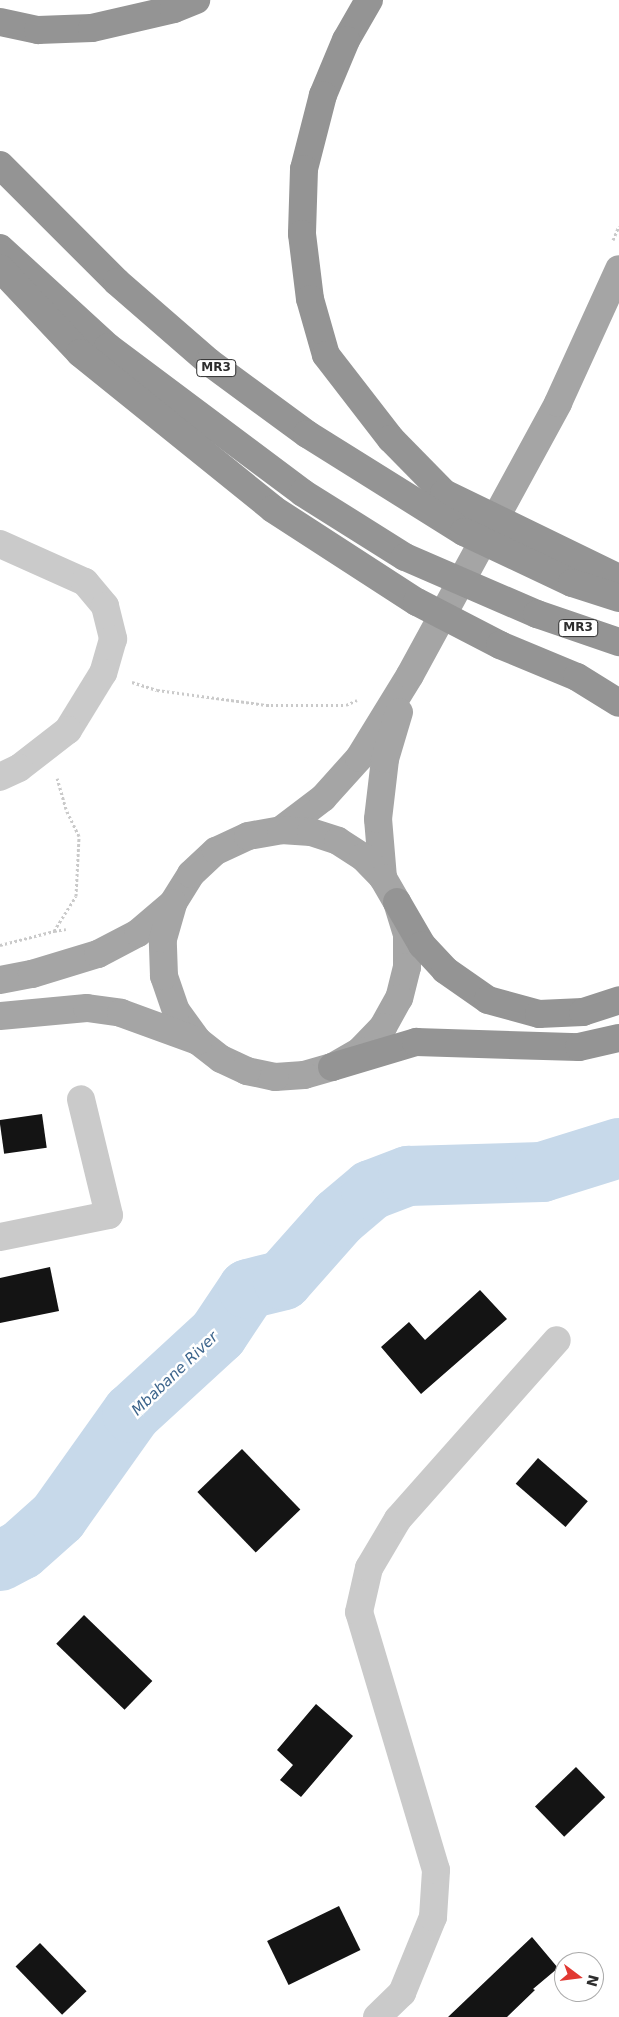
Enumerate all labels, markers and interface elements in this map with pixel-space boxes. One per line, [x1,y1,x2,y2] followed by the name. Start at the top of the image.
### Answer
[196,358,236,378] road number: MR3
[558,618,598,638] road number: MR3
[128,1328,222,1420] water label: Mbabane River
[554,1952,604,2002] north arrow
[583,1973,602,1988] text: N

